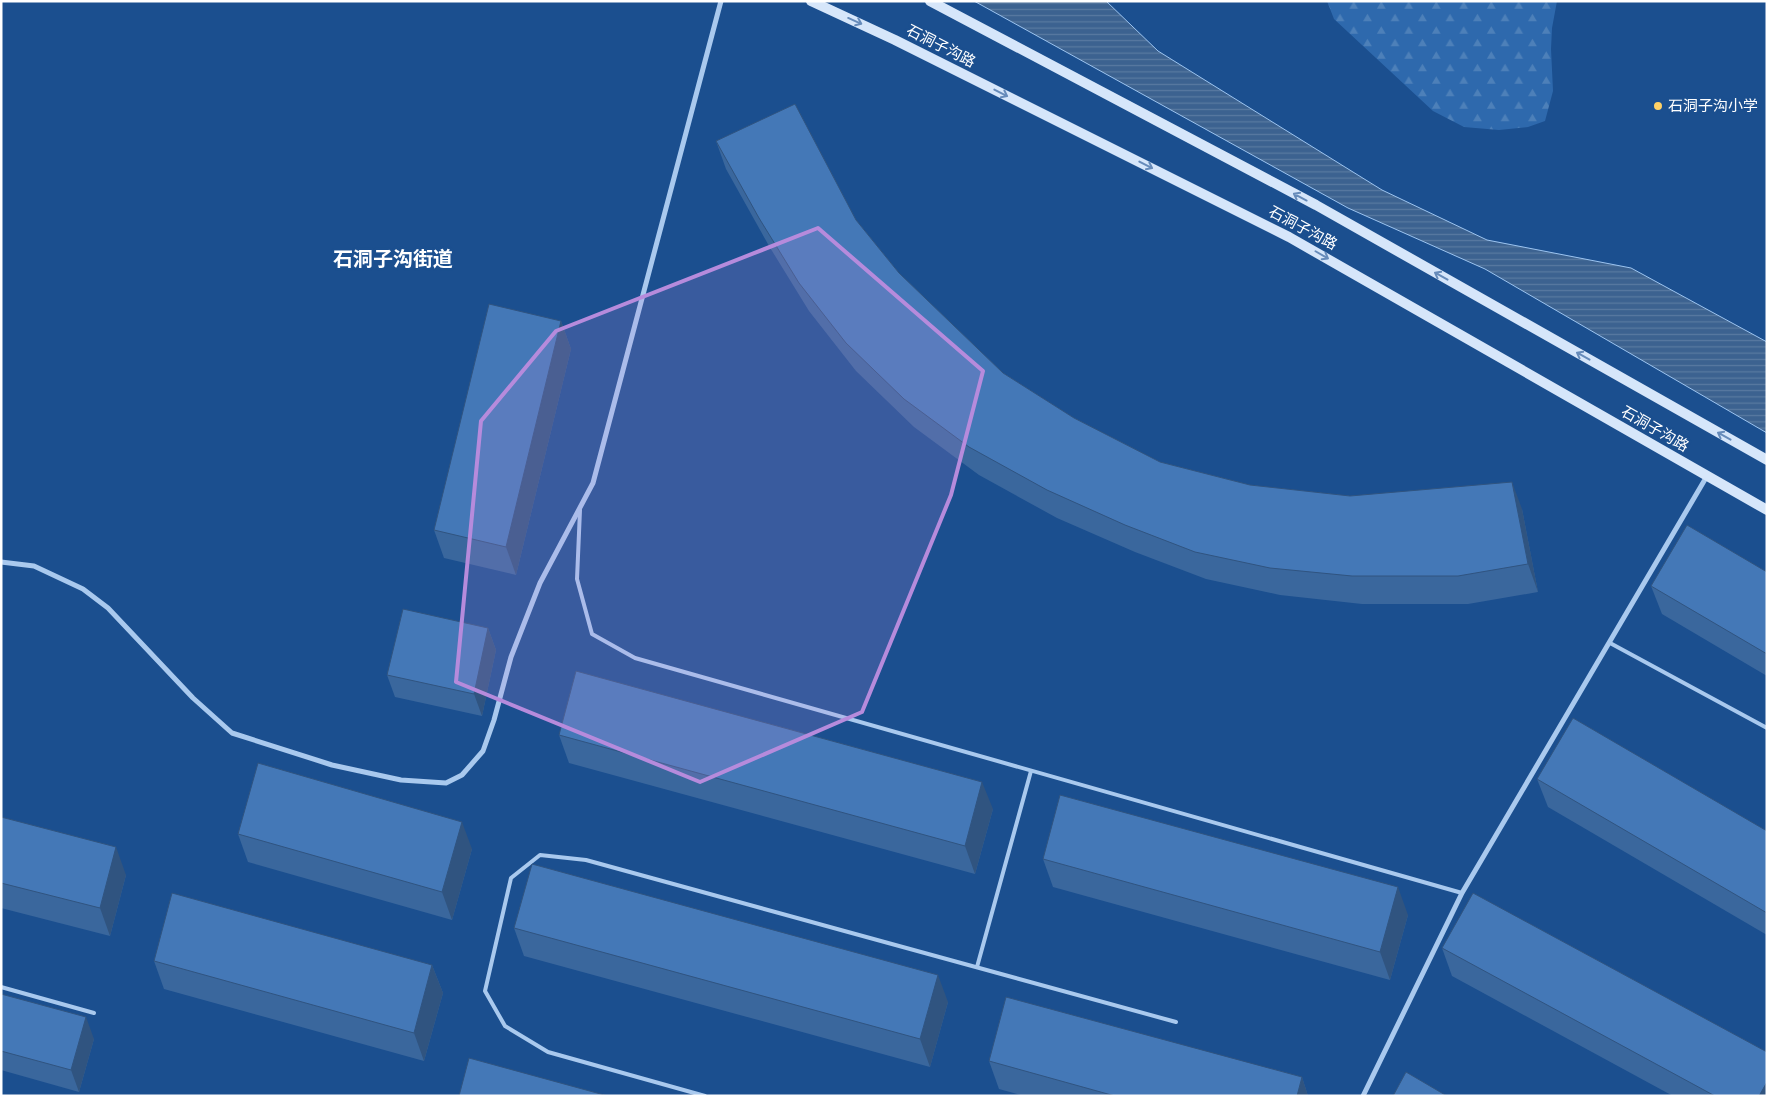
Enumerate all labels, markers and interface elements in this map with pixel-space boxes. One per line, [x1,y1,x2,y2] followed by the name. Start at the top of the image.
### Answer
[847,17,862,27] one-way arrow
[903,20,979,71] street label: 石洞子沟路
[993,88,1008,98] one-way arrow
[1668,96,1758,115] place label: 石洞子沟小学
[1652,100,1664,112] marker: 石洞子沟小学
[1139,160,1154,170] one-way arrow
[1293,191,1307,201] one-way arrow
[1266,202,1341,254] street label: 石洞子沟路
[333,246,453,271] district label: 石洞子沟街道
[1315,251,1329,261] one-way arrow
[1434,271,1449,281] one-way arrow
[1575,351,1590,361] one-way arrow
[1618,402,1692,456] street label: 石洞子沟路
[1717,431,1732,441] one-way arrow

